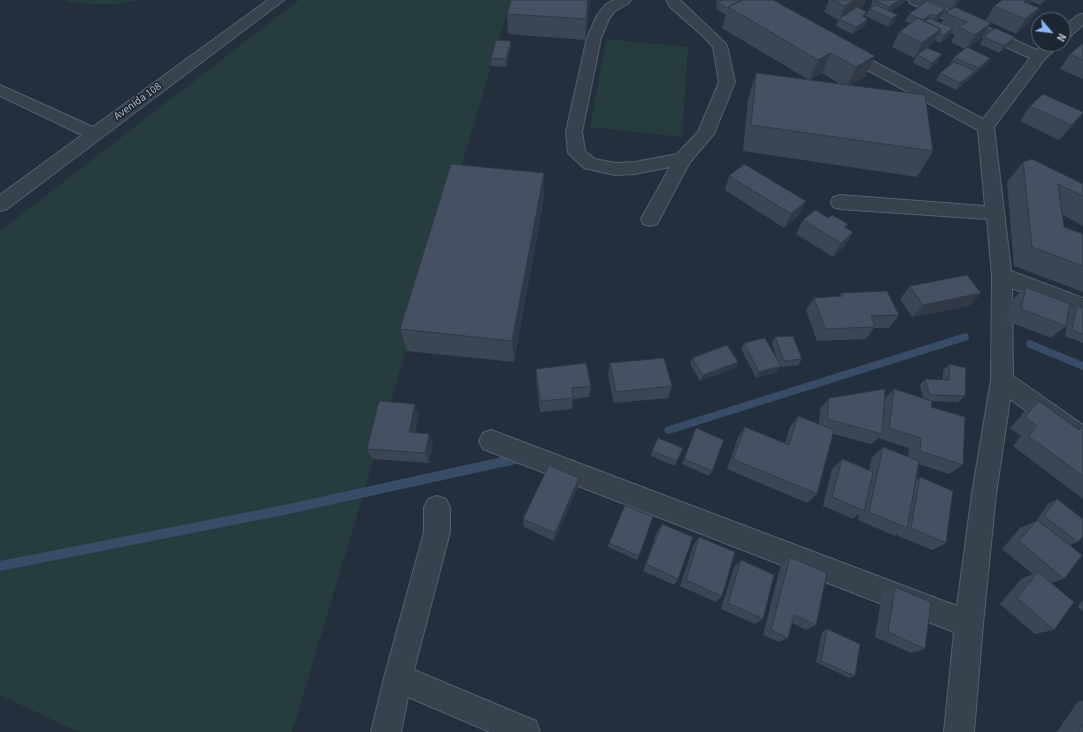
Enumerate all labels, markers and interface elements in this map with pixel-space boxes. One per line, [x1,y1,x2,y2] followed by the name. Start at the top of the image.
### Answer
[1031,12,1071,52] north arrow
[1053,31,1069,44] text: N
[112,80,164,124] street label: Avenida 108

